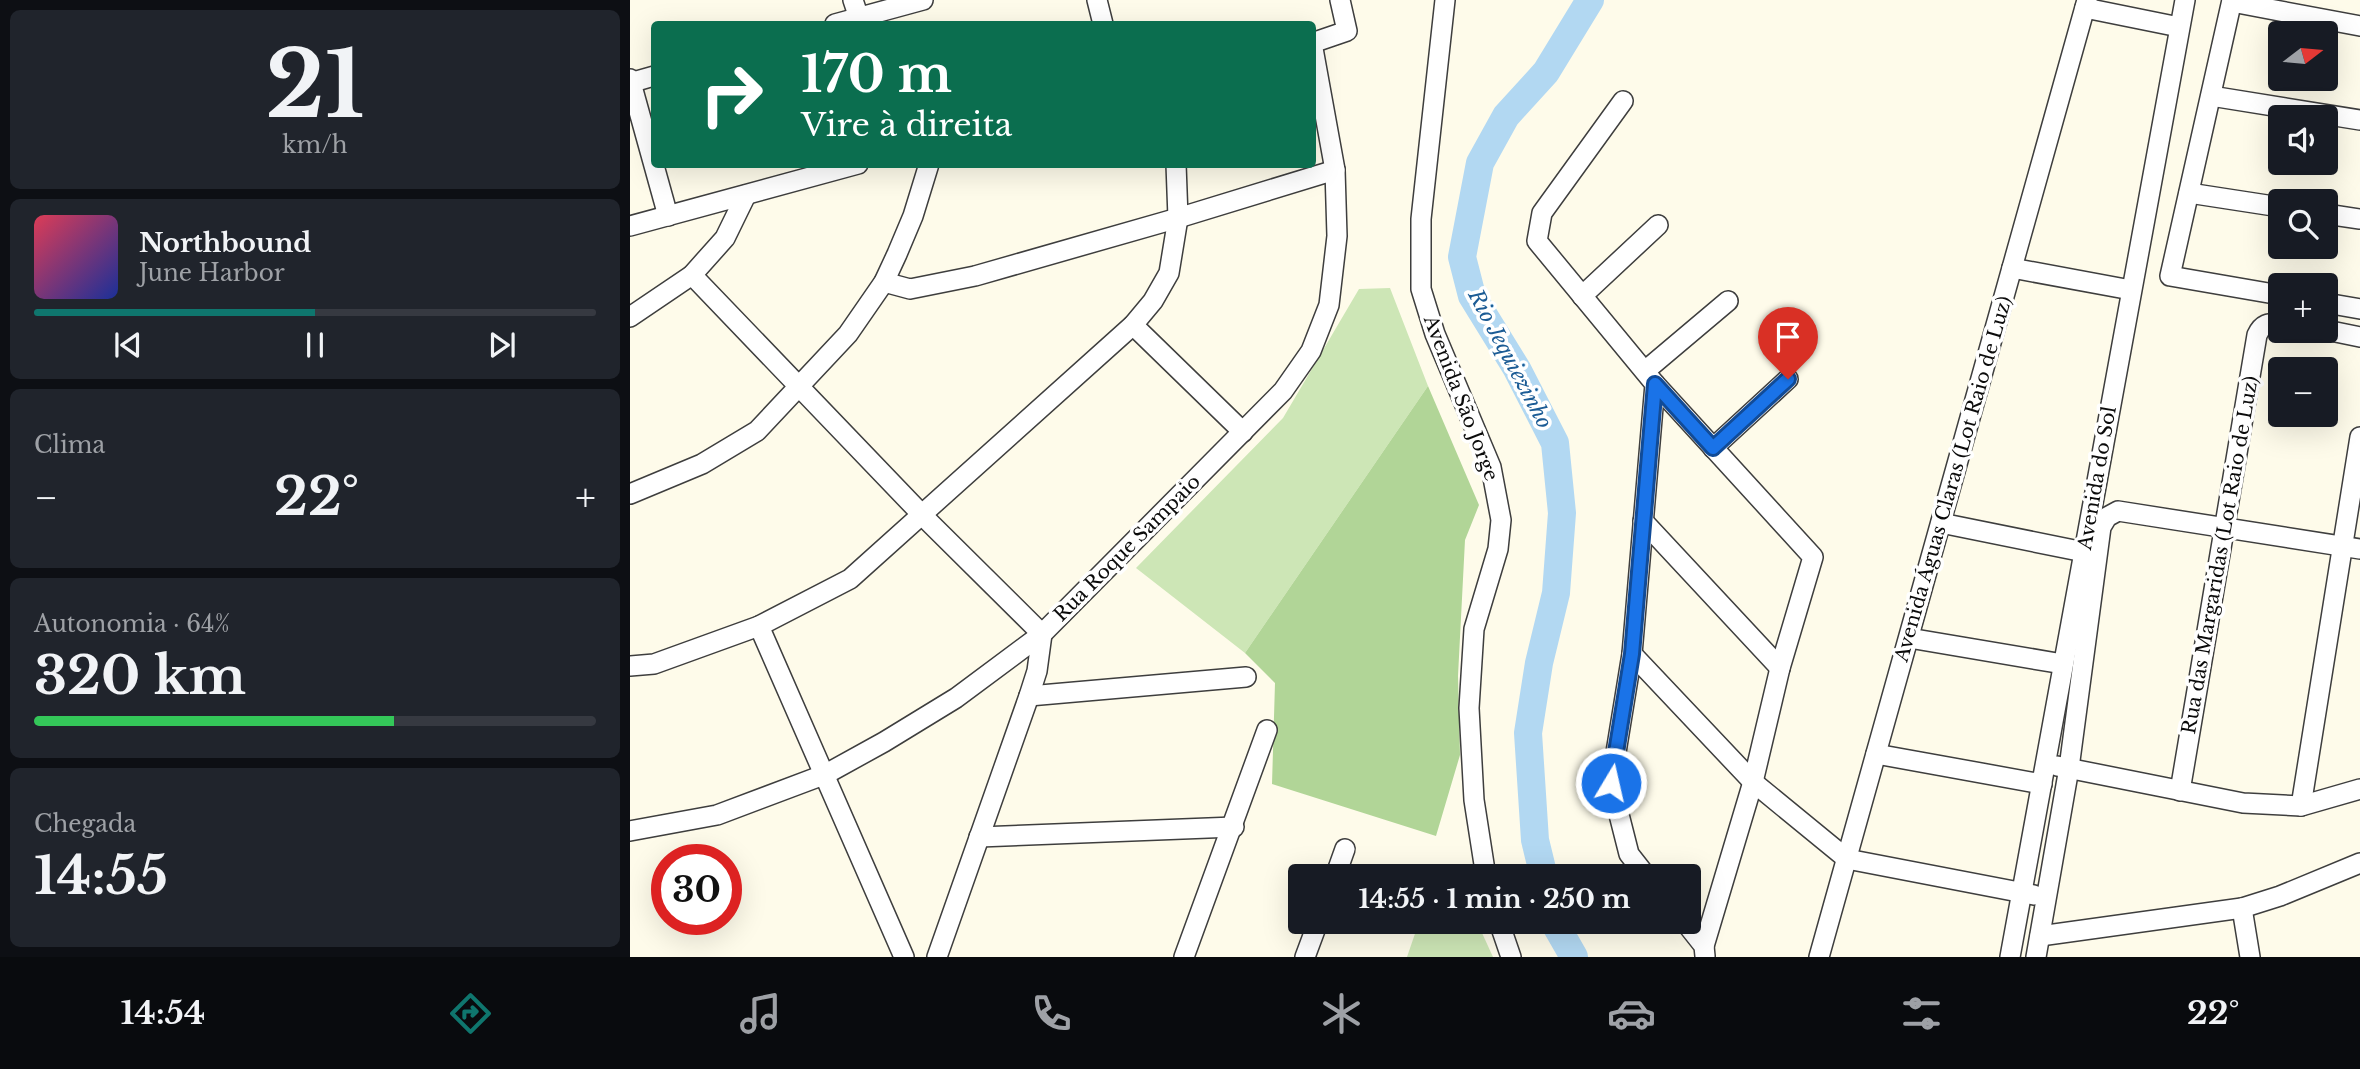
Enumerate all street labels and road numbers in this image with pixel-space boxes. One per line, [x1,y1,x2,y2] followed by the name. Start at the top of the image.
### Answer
[1889,294,2016,665] street label: Avenida Águas Claras (Lot Raio de Luz)
[1419,311,1503,484] street label: Avenida São Jorge
[2177,374,2263,736] street label: Rua das Margaridas (Lot Raio de Luz)
[2073,404,2121,553] street label: Avenida do Sol
[1049,470,1205,626] street label: Rua Roque Sampaio

